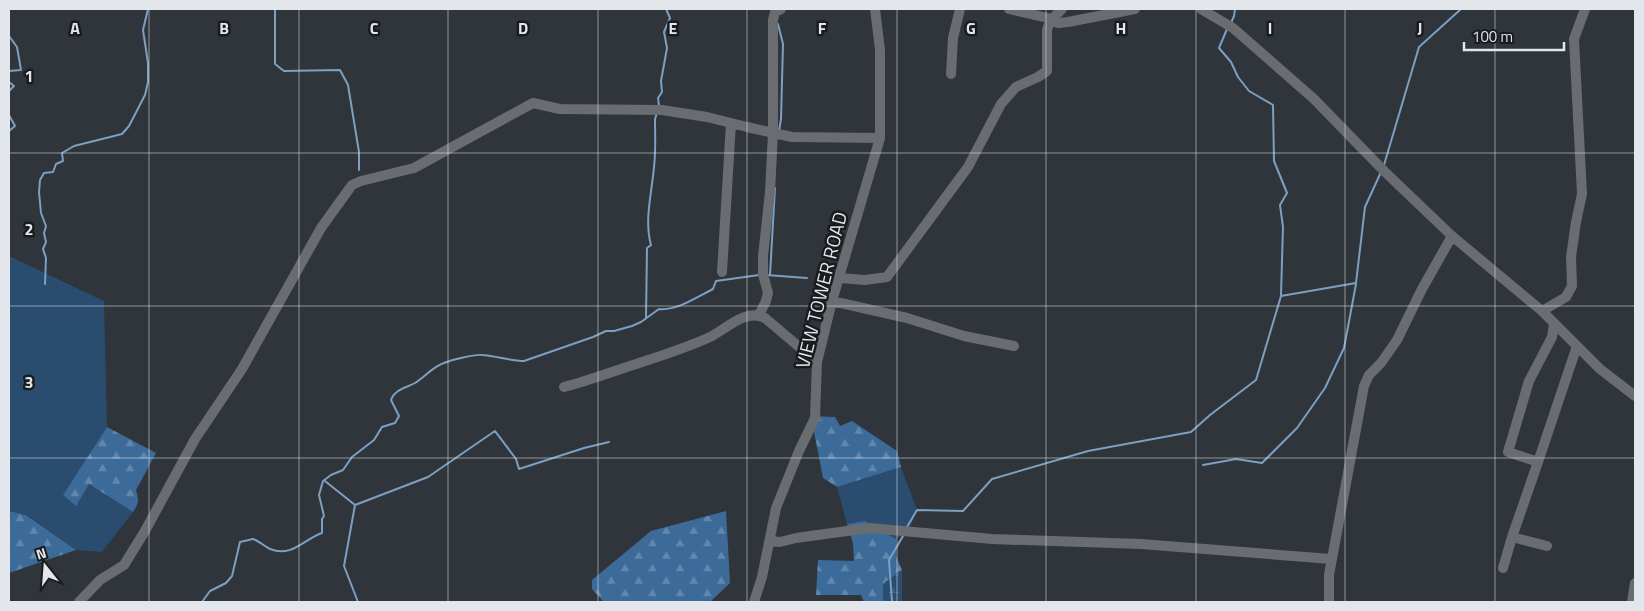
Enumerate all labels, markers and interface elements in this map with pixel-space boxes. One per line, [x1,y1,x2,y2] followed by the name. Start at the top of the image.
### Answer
[70,16,80,40] text: A
[219,16,229,40] text: B
[370,16,379,40] text: C
[518,16,528,40] text: D
[669,16,678,40] text: E
[818,16,827,40] text: F
[966,16,976,40] text: G
[1116,16,1126,40] text: H
[1268,16,1272,40] text: I
[1418,16,1422,40] text: J
[1464,20,1564,52] scale bar
[1472,25,1513,48] text: 100 m
[25,64,33,88] text: 1
[787,209,854,371] street label: VIEW TOWER ROAD
[25,217,33,241] text: 2
[25,370,33,394] text: 3
[20,541,70,591] north arrow
[33,542,49,565] text: N

